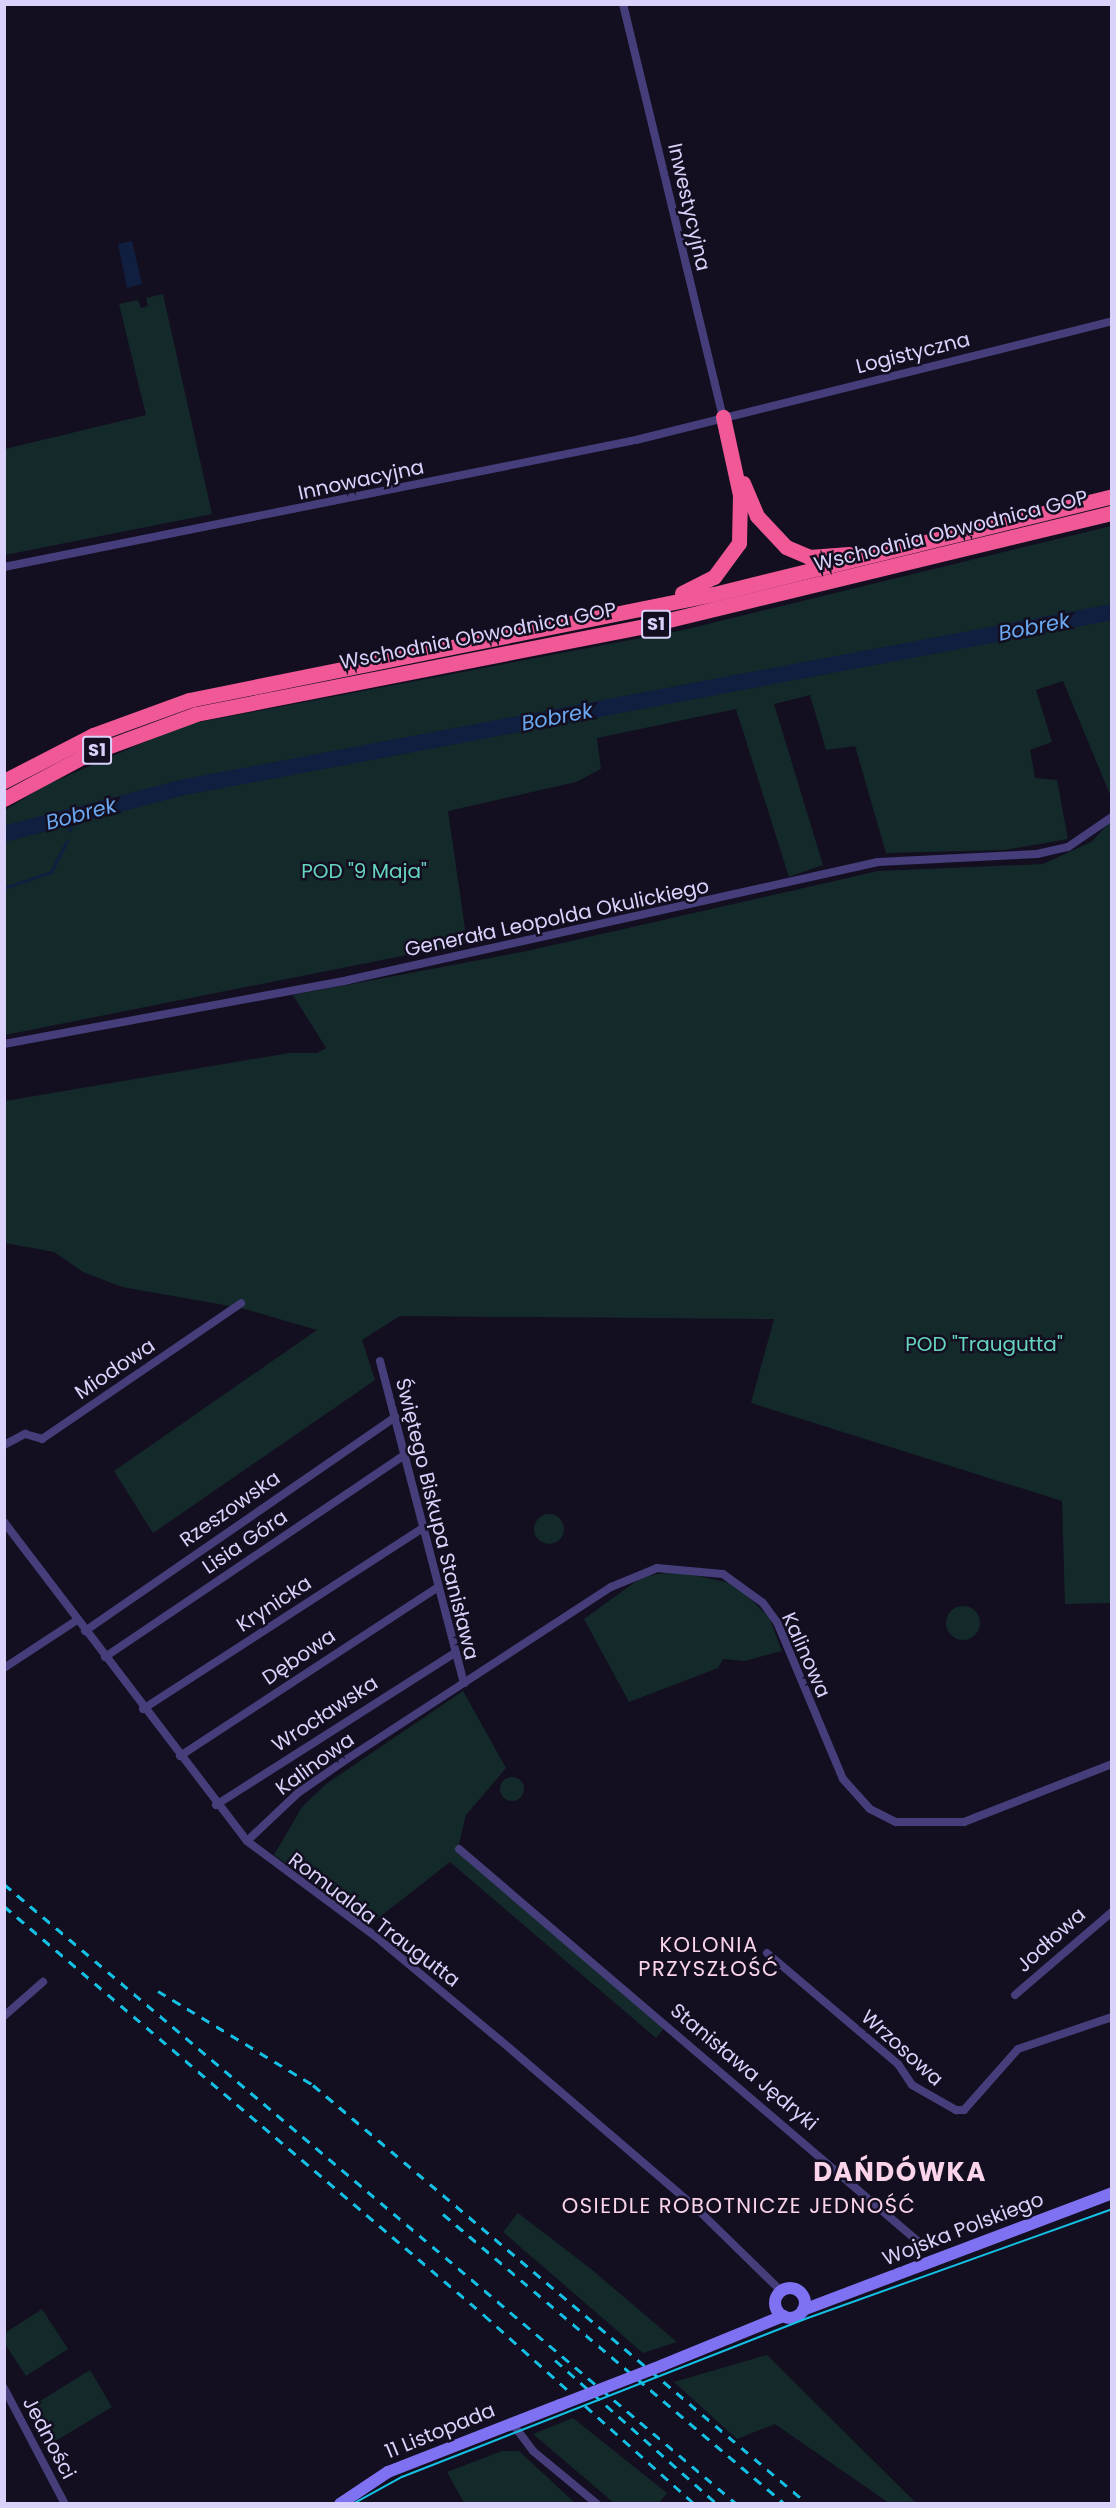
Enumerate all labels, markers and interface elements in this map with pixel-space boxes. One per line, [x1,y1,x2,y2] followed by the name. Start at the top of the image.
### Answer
[663,141,715,273] street label: Inwestycyjna
[854,327,972,379] street label: Logistyczna
[296,455,426,505] street label: Innowacyjna
[812,485,1090,577] street label: Wschodnia Obwodnica GOP
[338,597,618,675] street label: Wschodnia Obwodnica GOP
[996,608,1072,646] water label: Bobrek
[641,609,671,639] road number: S1
[519,698,595,736] water label: Bobrek
[82,735,112,765] road number: S1
[43,792,119,836] water label: Bobrek
[301,859,427,883] park label: POD "9 Maja"
[403,874,711,962] street label: Generała Leopolda Okulickiego
[905,1332,1063,1356] park label: POD "Traugutta"
[70,1334,160,1404] street label: Miodowa
[390,1376,484,1662] street label: Świętego Biskupa Stanisława
[175,1466,285,1552] street label: Rzeszowska
[198,1505,292,1579] street label: Lisia Góra
[232,1571,316,1637] street label: Krynicka
[777,1609,835,1701] street label: Kalinowa
[258,1624,340,1690] street label: Dębowa
[268,1671,382,1757] street label: Wrocławska
[271,1728,359,1800] street label: Kalinowa
[284,1848,464,1992] street label: Romualda Traugutta
[1012,1903,1090,1977] street label: Jodłowa
[638,1932,780,1982] district label: KOLONIA PRZYSZŁOŚĆ
[665,1998,823,2136] street label: Stanisława Jędryki
[856,2005,948,2091] street label: Wrzosowa
[813,2157,987,2189] district label: DAŃDÓWKA
[879,2187,1047,2271] street label: Wojska Polskiego
[562,2193,916,2219] district label: OSIEDLE ROBOTNICZE JEDNOŚĆ
[17,2393,81,2483] street label: Jedności
[382,2398,498,2464] street label: 11 Listopada

